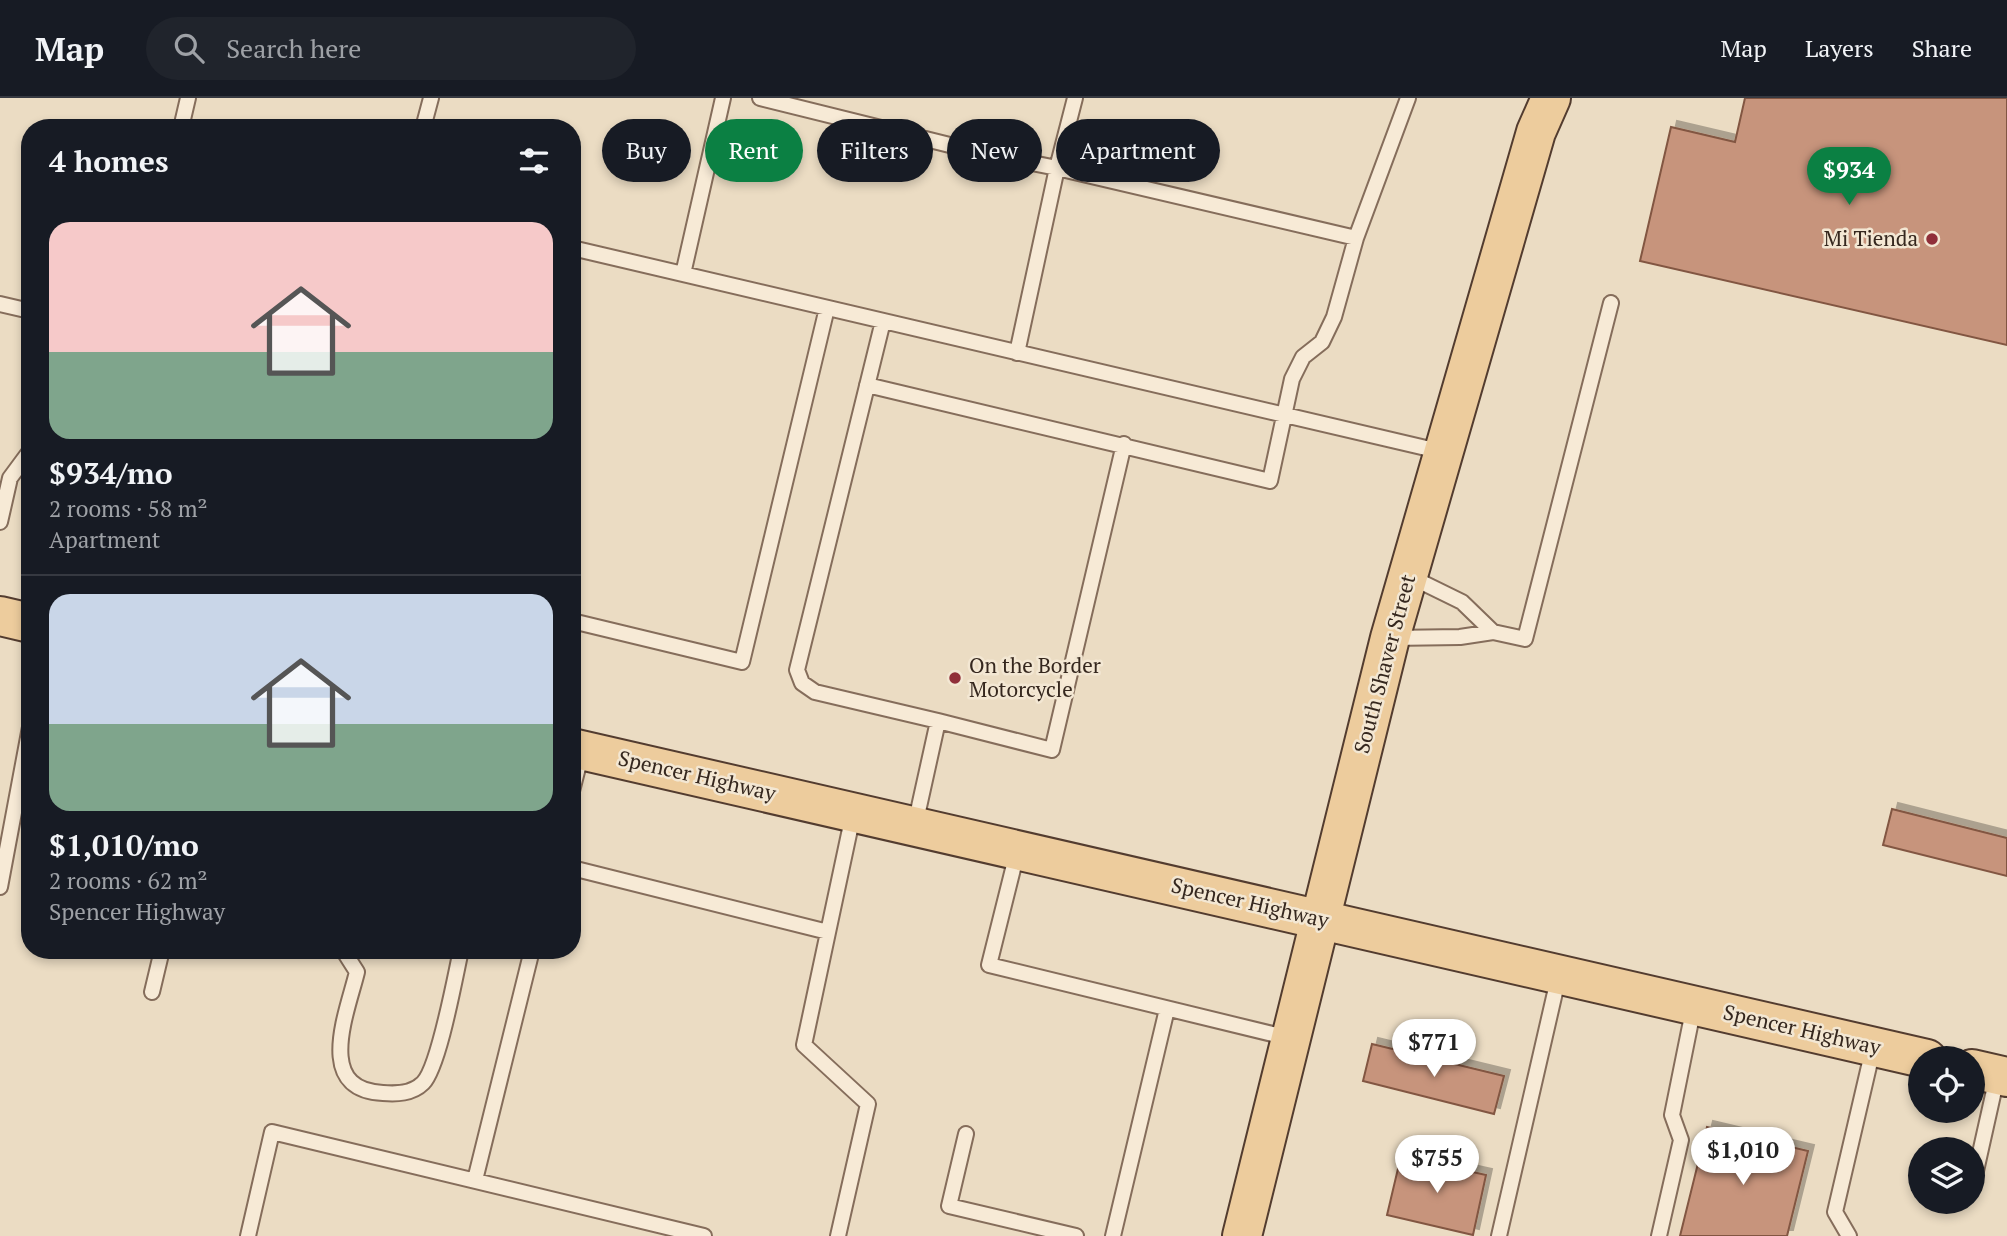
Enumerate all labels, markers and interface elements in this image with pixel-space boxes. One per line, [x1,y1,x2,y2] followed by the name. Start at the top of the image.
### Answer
[146,17,636,80] search box
[35,27,104,70] text: Map
[170,29,208,67] icon: search
[226,31,361,65] text: Search here
[1720,32,1767,64] text: Map
[1805,32,1874,64] text: Layers
[1912,32,1972,64] text: Share
[602,119,691,182] chip: Buy
[705,119,803,182] chip: Rent
[817,119,933,182] chip: Filters
[947,119,1042,182] chip: New
[1056,119,1220,182] chip: Apartment
[49,141,168,181] text: 4 homes
[515,142,553,180] icon: filters
[1808,148,1890,207] pin: $934
[1823,154,1875,185] text: $934
[1824,224,1918,252] place label: Mi Tienda
[1924,231,1940,247] marker: Mi Tienda
[238,268,364,394] icon: home
[49,453,173,493] text: $934/mo
[49,493,208,524] text: 2 rooms · 58 m²
[49,524,160,555] text: Apartment
[1347,571,1421,756] street label: South Shaver Street
[238,640,364,766] icon: home
[969,651,1101,703] place label: On the Border Motorcycle
[947,670,963,686] marker: On the Border Motorcycle
[616,743,779,807] street label: Spencer Highway
[49,825,199,865] text: $1,010/mo
[49,865,208,896] text: 2 rooms · 62 m²
[1169,870,1332,934] street label: Spencer Highway
[49,896,225,927] text: Spencer Highway
[1721,997,1884,1061] street label: Spencer Highway
[1393,1020,1475,1079] pin: $771
[1408,1026,1460,1057] text: $771
[1908,1046,1985,1214] map controls
[1908,1046,1985,1123] button: locate
[1686,1128,1800,1187] pin: $1,010
[1707,1134,1779,1165] text: $1,010
[1396,1136,1478,1195] pin: $755
[1908,1137,1985,1214] button: layers
[1411,1142,1463,1173] text: $755

